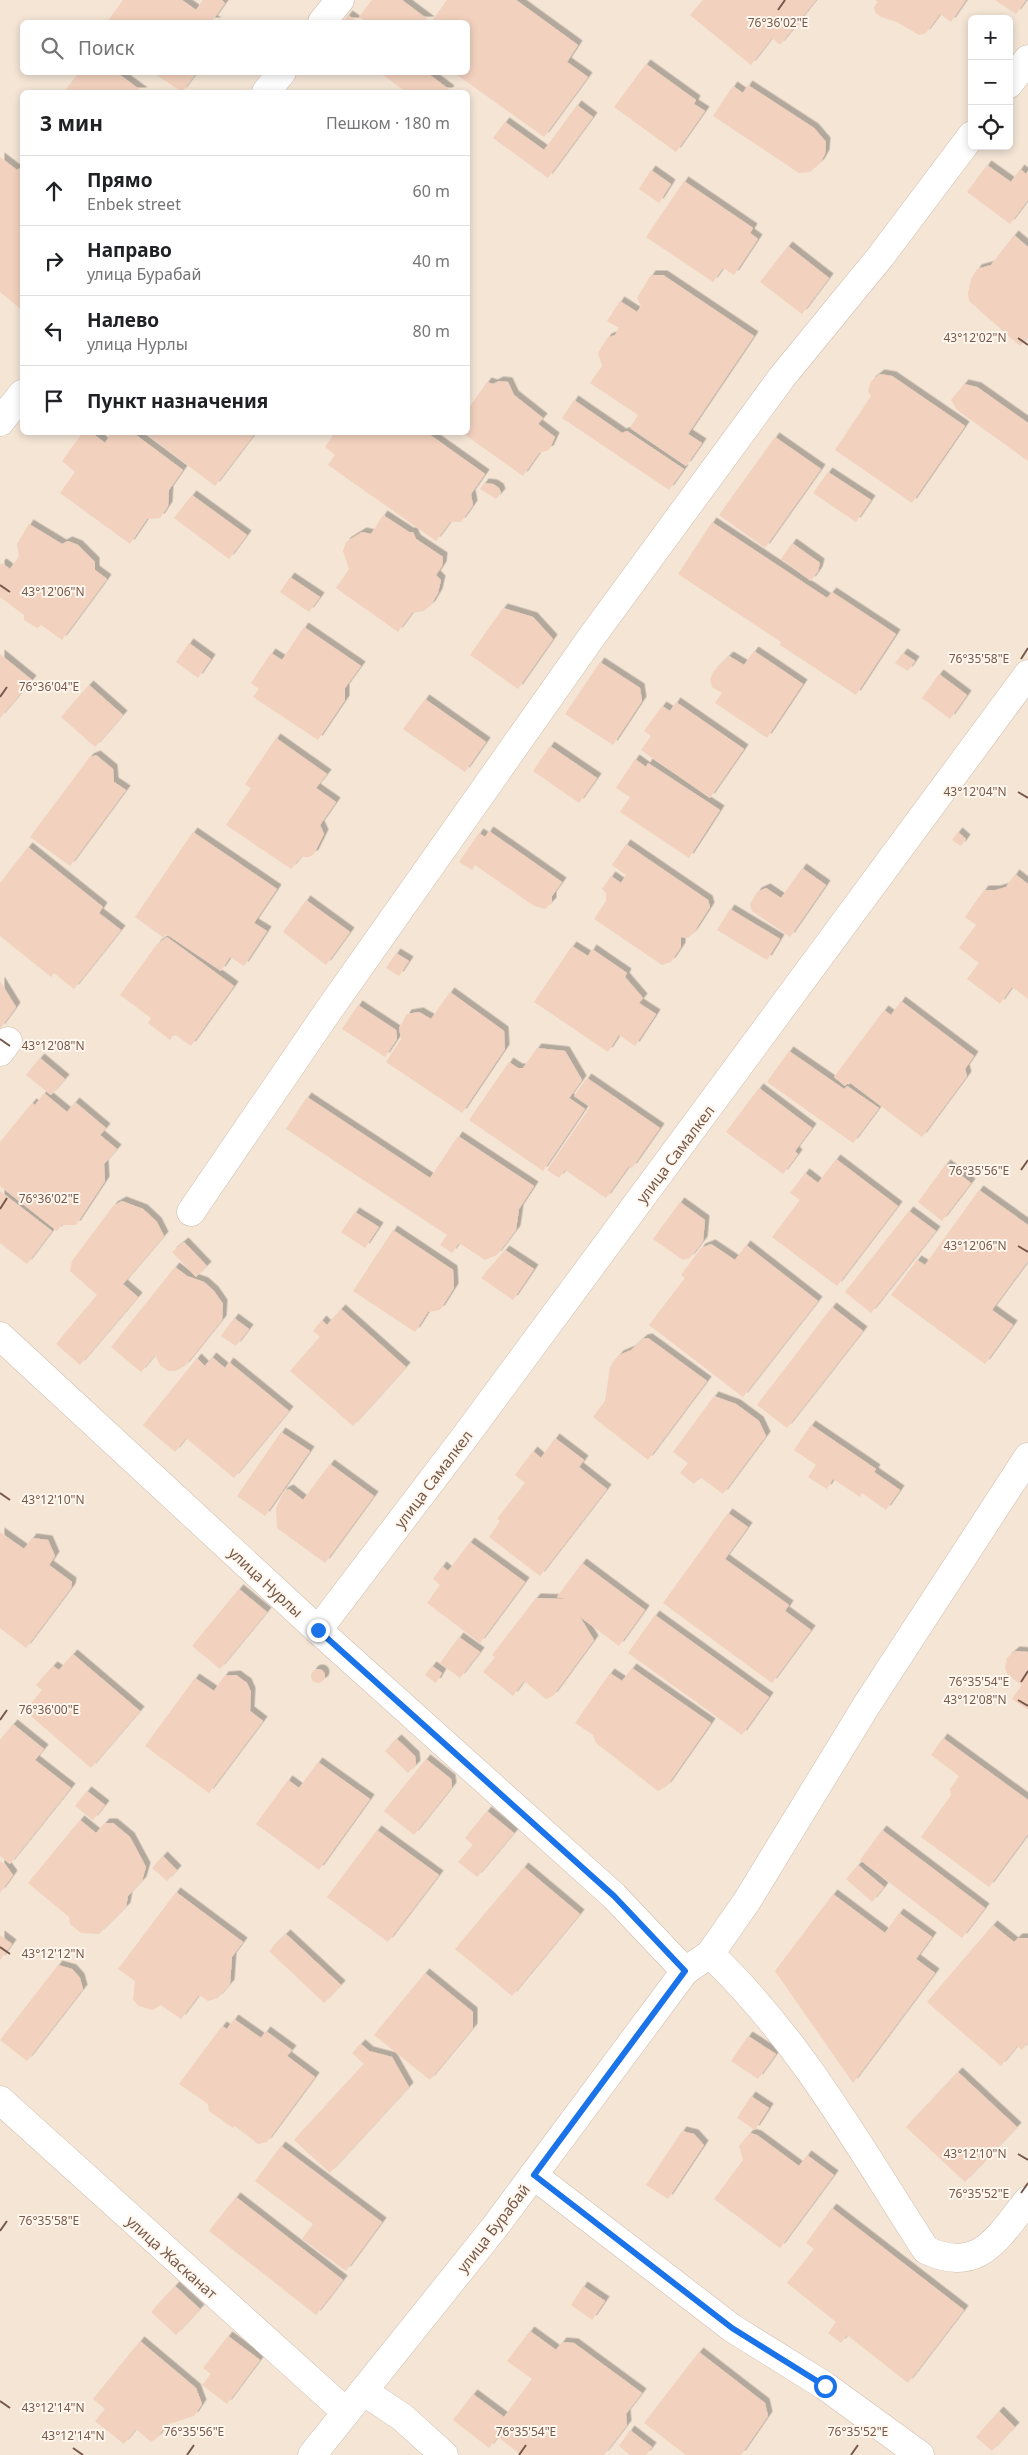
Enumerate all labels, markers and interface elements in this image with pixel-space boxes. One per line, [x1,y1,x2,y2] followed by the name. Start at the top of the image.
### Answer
[748,14,808,31] text: 76°36'02"E
[968,15,1013,150] map controls
[968,15,1013,60] button: +
[20,20,470,75] search box
[38,34,66,62] icon: search
[78,35,134,61] text: Поиск
[968,60,1013,105] button: −
[968,105,1013,150] button: locate
[40,109,103,137] text: 3 мин
[326,112,450,134] text: Пешком · 180 m
[87,167,153,193] text: Прямо
[40,177,68,205] icon: ahead
[413,180,450,202] text: 60 m
[87,193,181,215] text: Enbek street
[87,237,172,263] text: Направо
[40,247,68,275] icon: right
[413,250,450,272] text: 40 m
[87,263,201,285] text: улица Бурабай
[87,307,159,333] text: Налево
[40,317,68,345] icon: left
[413,320,450,342] text: 80 m
[943,329,1007,346] text: 43°12'02"N
[87,333,188,355] text: улица Нурлы
[40,387,68,415] icon: arrive
[87,388,268,414] text: Пункт назначения
[21,583,85,600] text: 43°12'06"N
[949,650,1009,667] text: 76°35'58"E
[19,678,79,695] text: 76°36'04"E
[943,783,1007,800] text: 43°12'04"N
[21,1037,85,1054] text: 43°12'08"N
[632,1101,718,1207] street label: улица Самалкел
[949,1162,1009,1179] text: 76°35'56"E
[19,1190,79,1207] text: 76°36'02"E
[943,1237,1007,1254] text: 43°12'06"N
[390,1426,476,1532] street label: улица Самалкел
[21,1491,85,1508] text: 43°12'10"N
[225,1542,307,1622] street label: улица Нурлы
[307,1619,330,1642] route end
[949,1673,1009,1690] text: 76°35'54"E
[943,1691,1007,1708] text: 43°12'08"N
[19,1701,79,1718] text: 76°36'00"E
[21,1945,85,1962] text: 43°12'12"N
[943,2145,1007,2162] text: 43°12'10"N
[452,2180,534,2276] street label: улица Бурабай
[949,2185,1009,2202] text: 76°35'52"E
[122,2211,222,2303] street label: улица Жасканат
[19,2212,79,2229] text: 76°35'58"E
[814,2375,837,2398] route start
[21,2399,85,2416] text: 43°12'14"N
[164,2423,224,2440] text: 76°35'56"E
[496,2423,556,2440] text: 76°35'54"E
[828,2423,888,2440] text: 76°35'52"E
[41,2427,105,2444] text: 43°12'14"N

